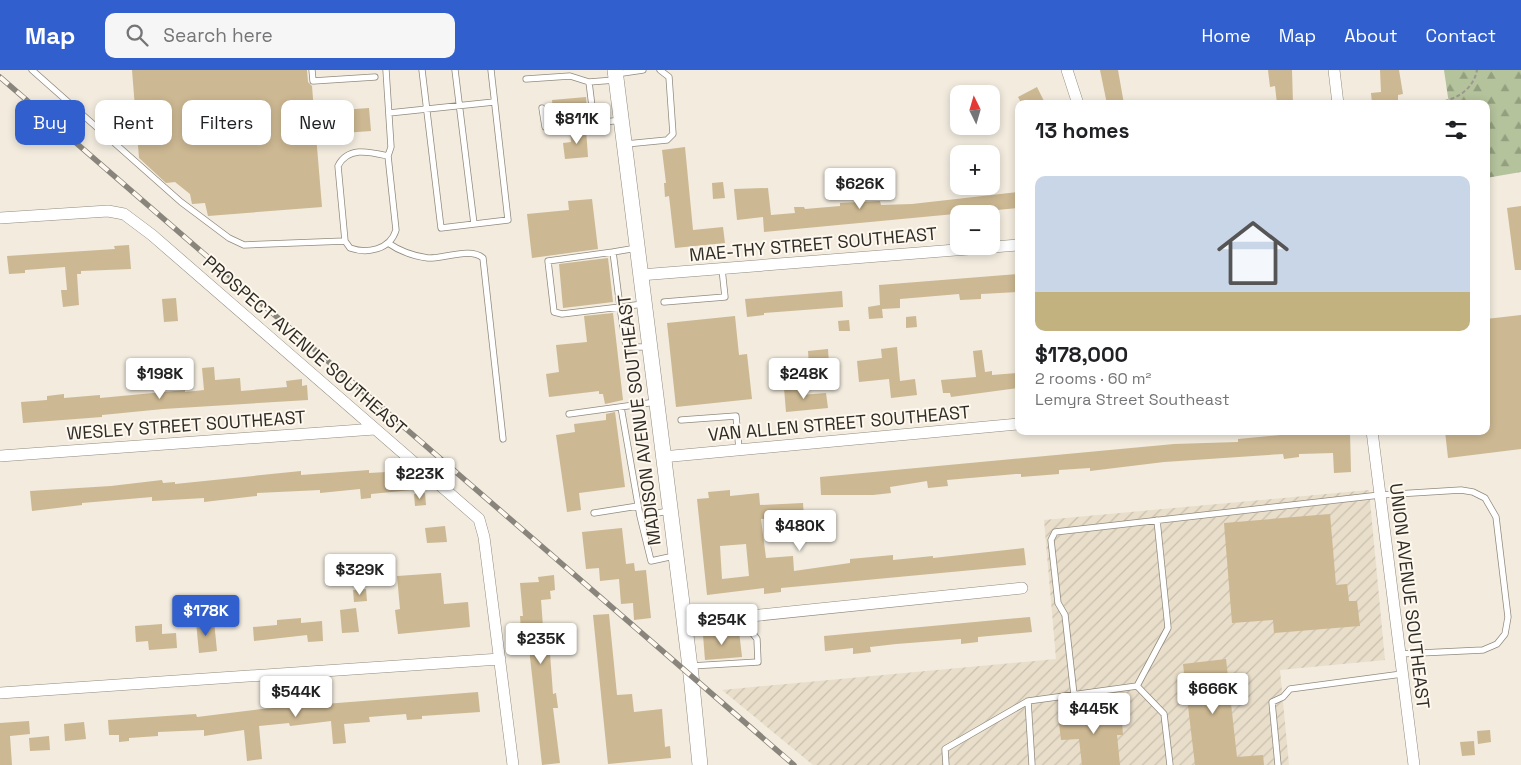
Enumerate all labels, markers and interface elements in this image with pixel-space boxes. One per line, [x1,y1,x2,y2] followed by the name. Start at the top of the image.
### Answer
[105,13,455,58] search box
[25,20,75,51] text: Map
[123,21,151,49] icon: search
[163,23,273,48] text: Search here
[1202,24,1251,47] text: Home
[1279,24,1316,47] text: Map
[1344,24,1398,47] text: About
[1426,24,1496,47] text: Contact
[950,85,1000,135] north arrow
[950,85,1000,255] map controls
[15,100,85,145] chip: Buy
[95,100,172,145] chip: Rent
[182,100,271,145] chip: Filters
[281,100,354,145] chip: New
[542,102,612,145] pin: $811K
[555,108,599,129] text: $811K
[1442,116,1470,144] icon: filters
[1035,117,1129,144] text: 13 homes
[950,145,1000,195] button: +
[825,168,895,210] pin: $626K
[836,173,884,194] text: $626K
[950,205,1000,255] button: −
[1208,208,1298,298] icon: home
[688,222,938,266] street label: MAE-THY STREET SOUTHEAST
[198,250,412,440] street label: PROSPECT AVENUE SOUTHEAST
[612,293,666,547] street label: MADISON AVENUE SOUTHEAST
[1035,341,1128,368] text: $178,000
[125,358,195,400] pin: $198K
[769,358,839,400] pin: $248K
[137,363,183,384] text: $198K
[780,363,828,384] text: $248K
[1035,368,1151,389] text: 2 rooms · 60 m²
[1035,389,1230,410] text: Lemyra Street Southeast
[707,400,971,446] street label: VAN ALLEN STREET SOUTHEAST
[66,405,307,445] street label: WESLEY STREET SOUTHEAST
[385,458,455,500] pin: $223K
[396,463,444,484] text: $223K
[1385,482,1435,710] street label: UNION AVENUE SOUTHEAST
[765,510,835,552] pin: $480K
[775,515,825,536] text: $480K
[325,554,395,596] pin: $329K
[336,559,384,580] text: $329K
[171,594,241,637] pin: $178K
[183,600,229,621] text: $178K
[687,604,757,646] pin: $254K
[698,609,747,630] text: $254K
[506,622,576,665] pin: $235K
[517,628,565,649] text: $235K
[1178,672,1248,715] pin: $666K
[261,676,331,718] pin: $544K
[1188,678,1238,699] text: $666K
[271,681,321,702] text: $544K
[1059,692,1129,735] pin: $445K
[1069,698,1119,719] text: $445K

